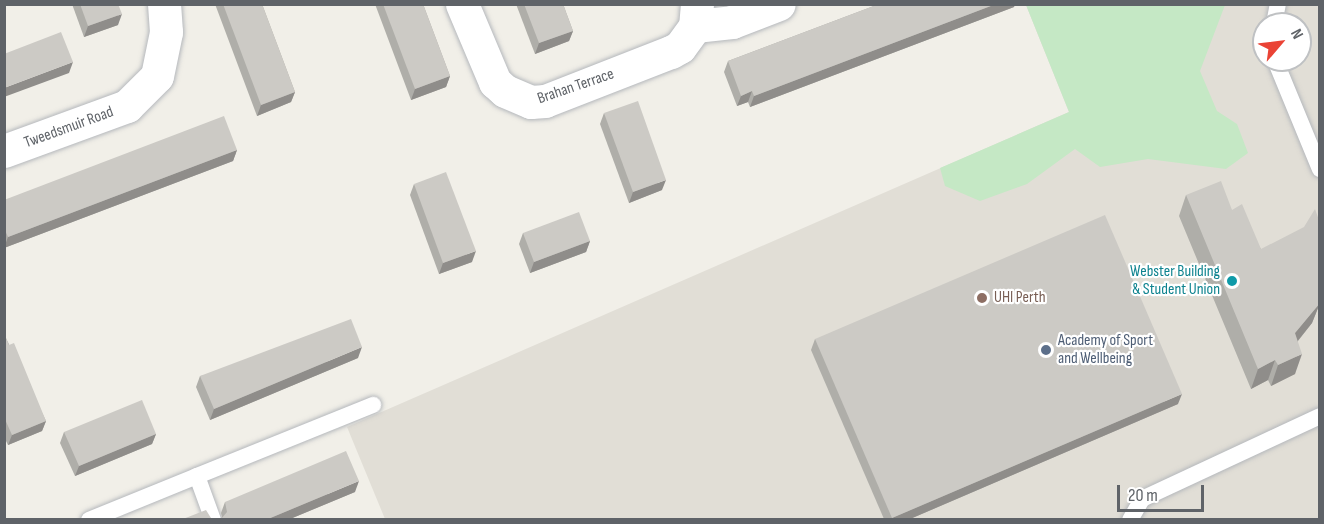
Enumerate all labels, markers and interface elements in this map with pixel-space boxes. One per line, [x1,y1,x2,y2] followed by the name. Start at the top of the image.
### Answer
[1252,12,1312,72] north arrow
[1286,26,1307,42] text: N
[535,65,617,109] street label: Brahan Terrace
[22,103,116,153] street label: Tweedsmuir Road
[1130,262,1220,300] place label: Webster Building & Student Union
[1225,274,1239,288] marker: Webster Building & Student Union
[994,288,1046,308] place label: UHI Perth
[975,291,989,305] marker: UHI Perth
[1058,331,1153,369] place label: Academy of Sport and Wellbeing
[1039,343,1053,357] marker: Academy of Sport and Wellbeing
[1120,473,1207,511] scale bar
[1128,485,1158,506] text: 20 m

